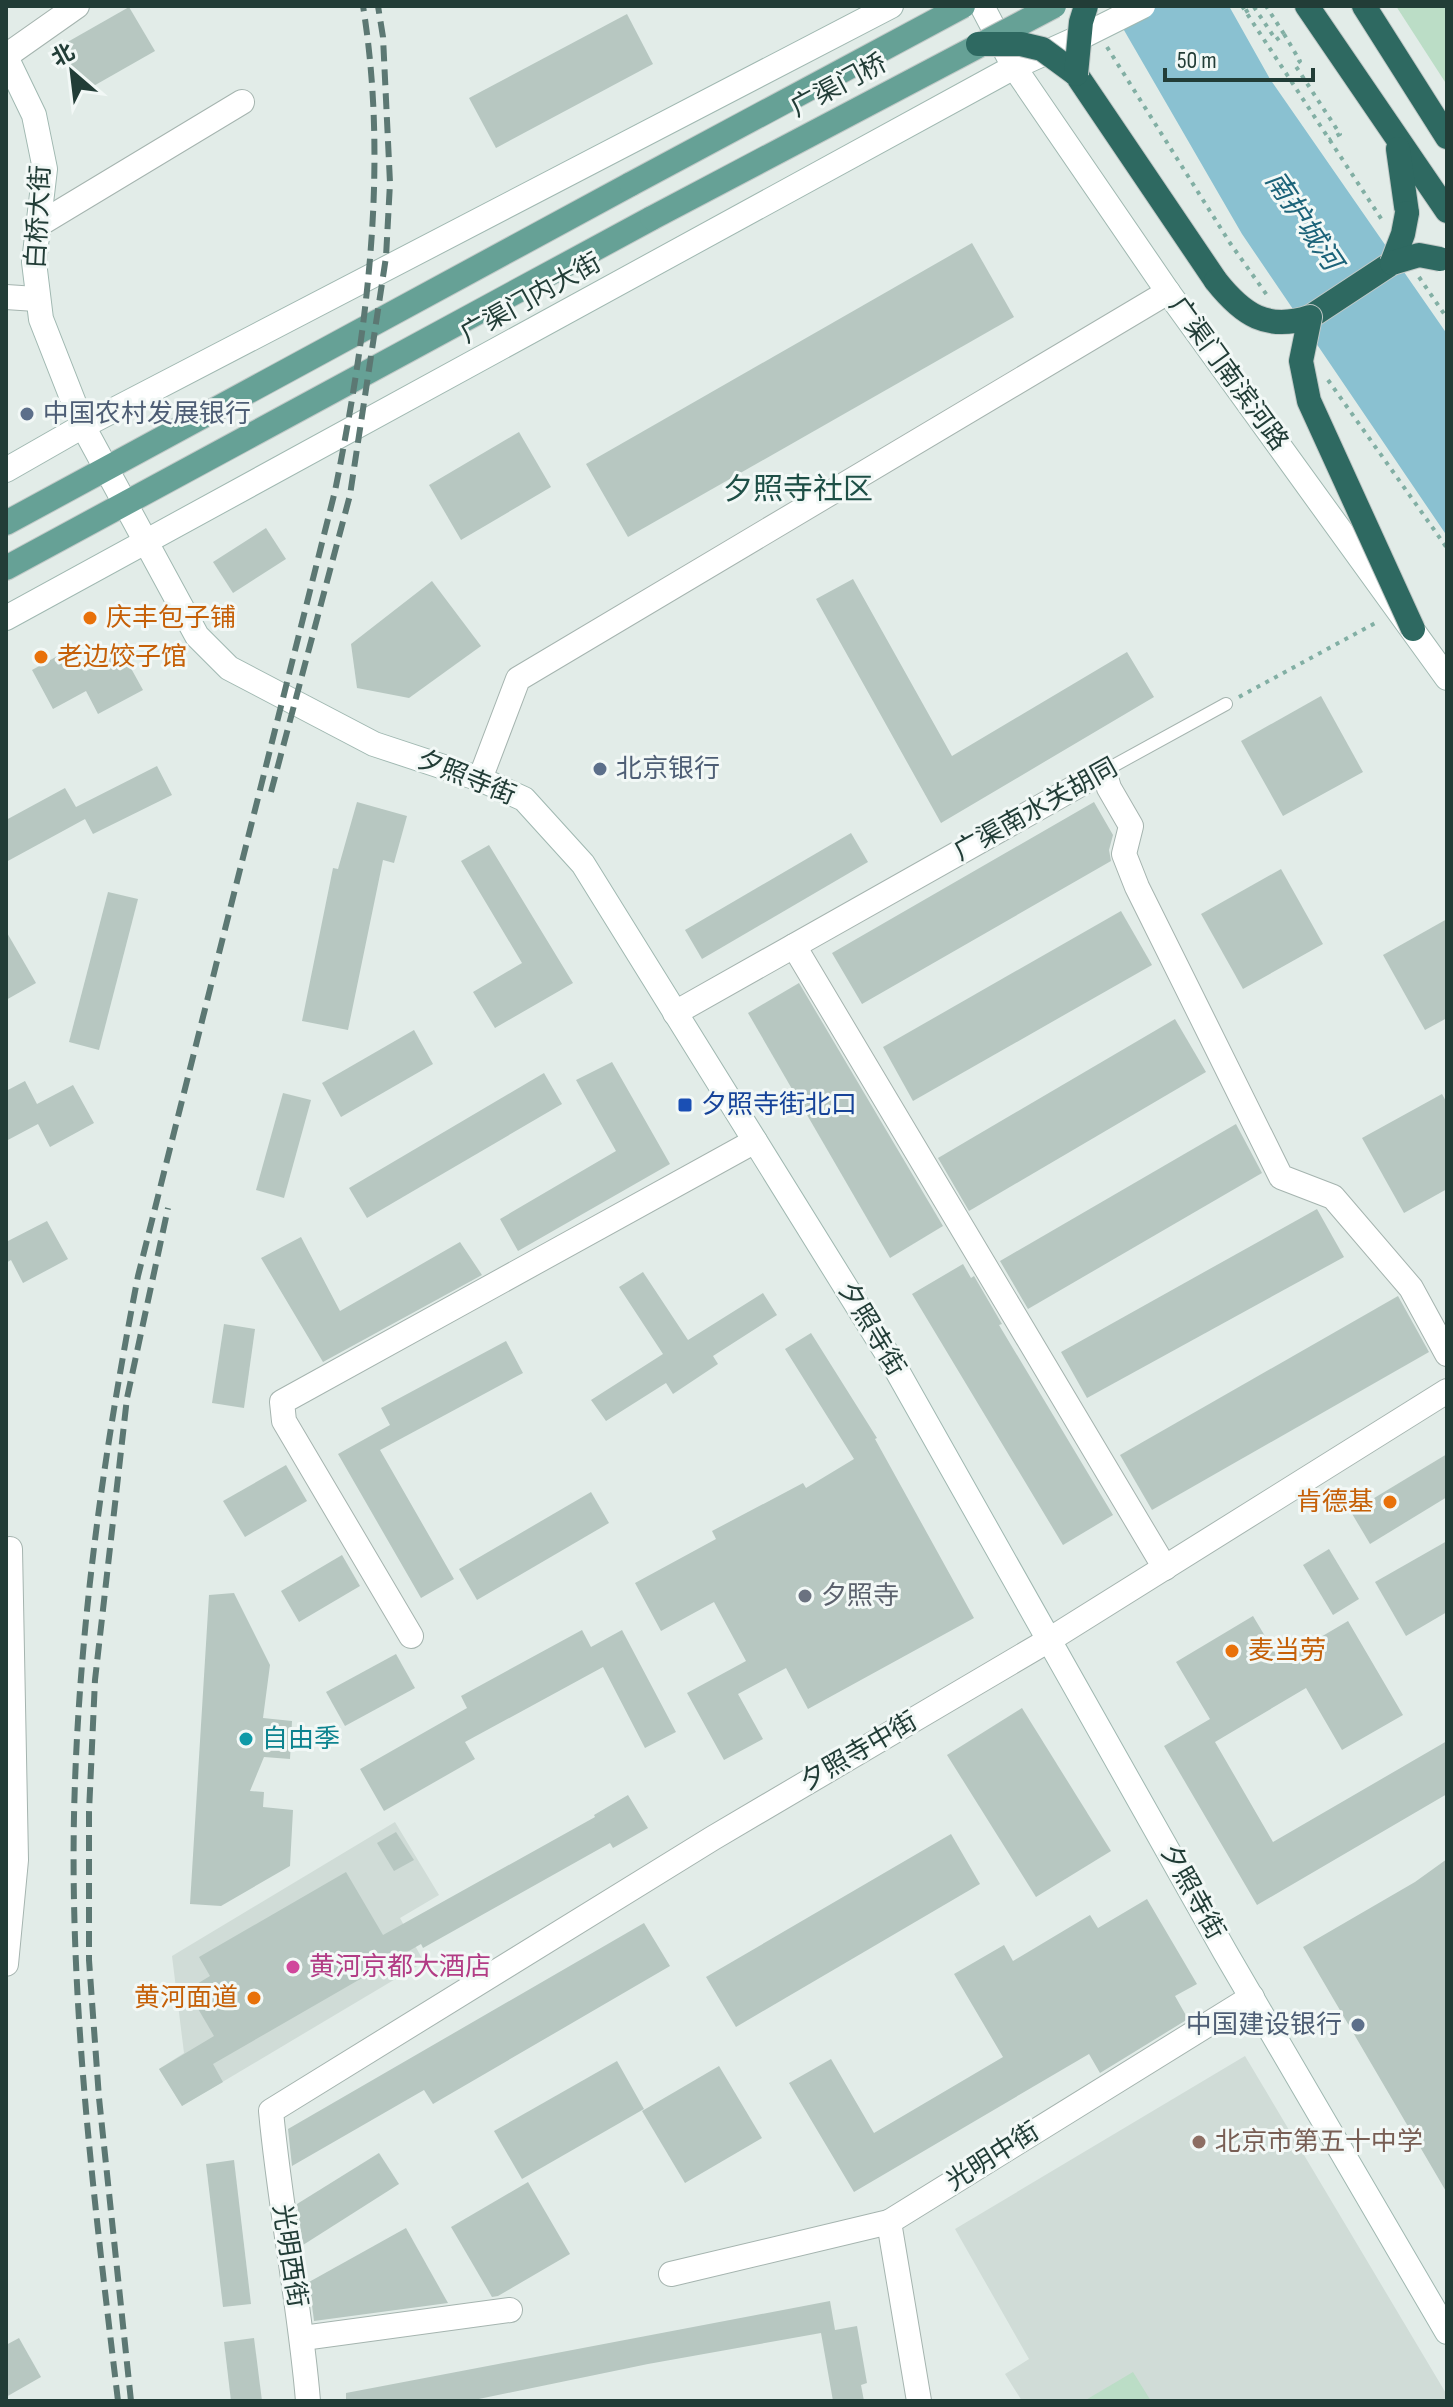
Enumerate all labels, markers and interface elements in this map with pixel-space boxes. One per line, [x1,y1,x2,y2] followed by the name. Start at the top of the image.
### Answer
[32,32,112,112] north arrow
[1165,32,1313,82] scale bar
[47,39,79,73] text: 北
[1177,46,1217,75] text: 50 m
[786,48,892,124] street label: 广渠门桥
[21,164,57,270] street label: 白桥大街
[1258,165,1351,281] water label: 南护城河
[455,248,607,350] street label: 广渠门内大街
[1162,291,1294,457] street label: 广渠门南滨河路
[43,399,251,430] place label: 中国农村发展银行
[18,405,36,423] marker: 中国农村发展银行
[723,472,873,508] district label: 夕照寺社区
[106,603,236,634] place label: 庆丰包子铺
[81,609,99,627] marker: 庆丰包子铺
[57,642,187,673] place label: 老边饺子馆
[32,648,50,666] marker: 老边饺子馆
[412,744,520,812] street label: 夕照寺街
[949,752,1123,868] street label: 广渠南水关胡同
[616,754,720,785] place label: 北京银行
[591,760,609,778] marker: 北京银行
[701,1090,857,1121] place label: 夕照寺街北口
[676,1096,694,1114] marker: 夕照寺街北口
[831,1276,911,1382] street label: 夕照寺街
[1296,1487,1374,1518] place label: 肯德基
[1381,1493,1399,1511] marker: 肯德基
[821,1581,899,1612] place label: 夕照寺
[796,1587,814,1605] marker: 夕照寺
[1248,1636,1326,1667] place label: 麦当劳
[1223,1642,1241,1660] marker: 麦当劳
[795,1706,923,1798] street label: 夕照寺中街
[262,1724,340,1755] place label: 自由季
[237,1730,255,1748] marker: 自由季
[1153,1839,1231,1945] street label: 夕照寺街
[309,1952,491,1983] place label: 黄河京都大酒店
[284,1958,302,1976] marker: 黄河京都大酒店
[134,1983,238,2014] place label: 黄河面道
[245,1989,263,2007] marker: 黄河面道
[1186,2010,1342,2041] place label: 中国建设银行
[1349,2016,1367,2034] marker: 中国建设银行
[941,2116,1045,2198] street label: 光明中街
[1215,2127,1423,2158] place label: 北京市第五十中学
[1190,2133,1208,2151] marker: 北京市第五十中学
[266,2202,312,2310] street label: 光明西街

